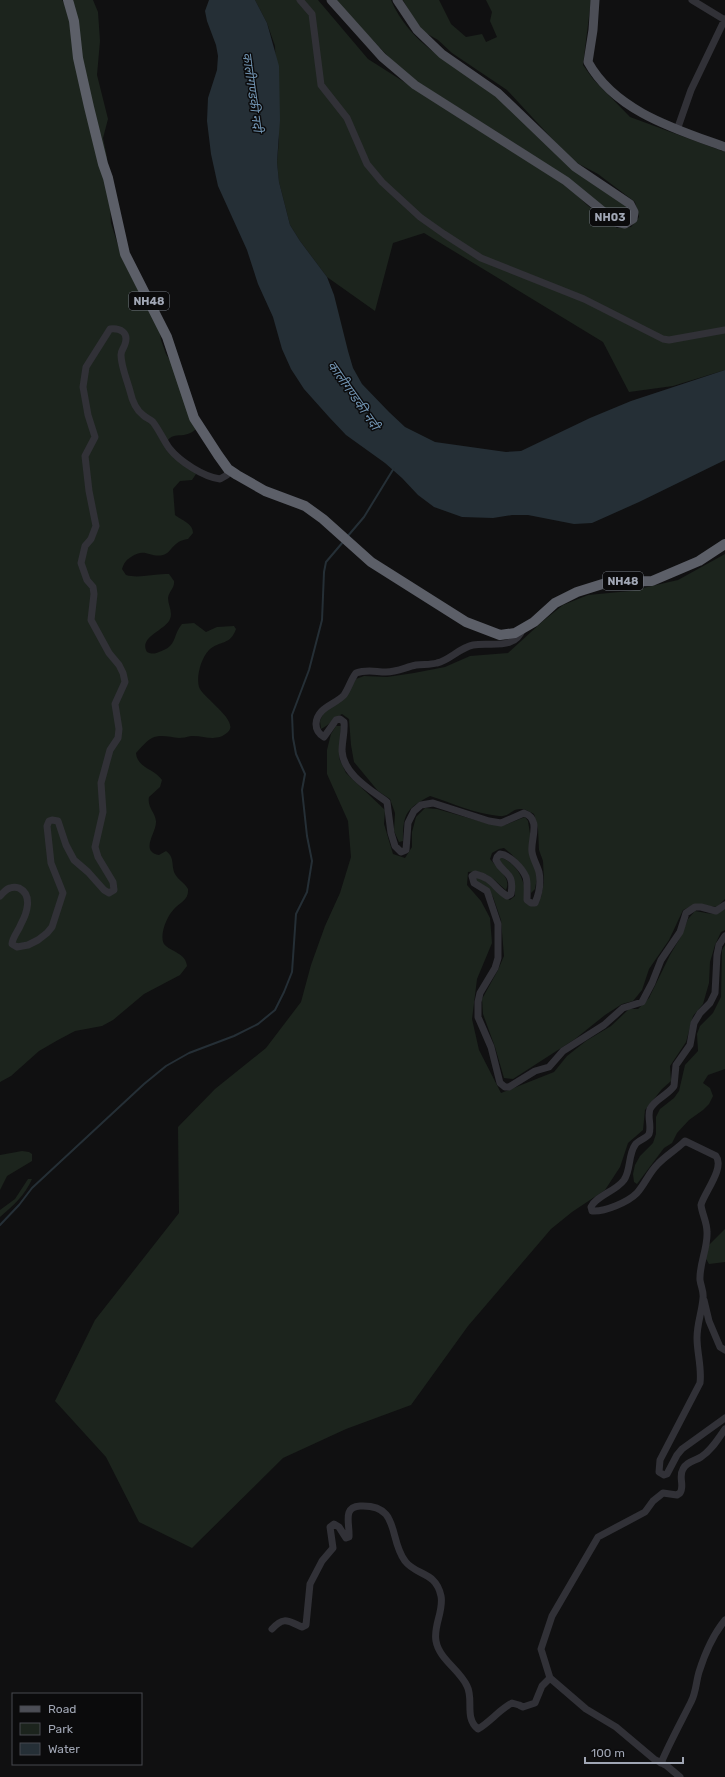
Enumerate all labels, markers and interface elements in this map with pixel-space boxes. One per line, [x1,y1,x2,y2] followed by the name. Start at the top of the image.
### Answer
[240,51,266,135] water label: कालीगण्डकी नदी
[590,208,630,226] road number: NH03
[129,292,169,310] road number: NH48
[324,358,384,435] water label: कालीगण्डकी नदी
[603,572,643,590] road number: NH48
[12,1693,142,1765] legend
[48,1702,76,1716] text: Road
[48,1722,74,1736] text: Park
[585,1739,683,1765] scale bar
[48,1742,80,1756] text: Water
[591,1746,625,1760] text: 100 m

